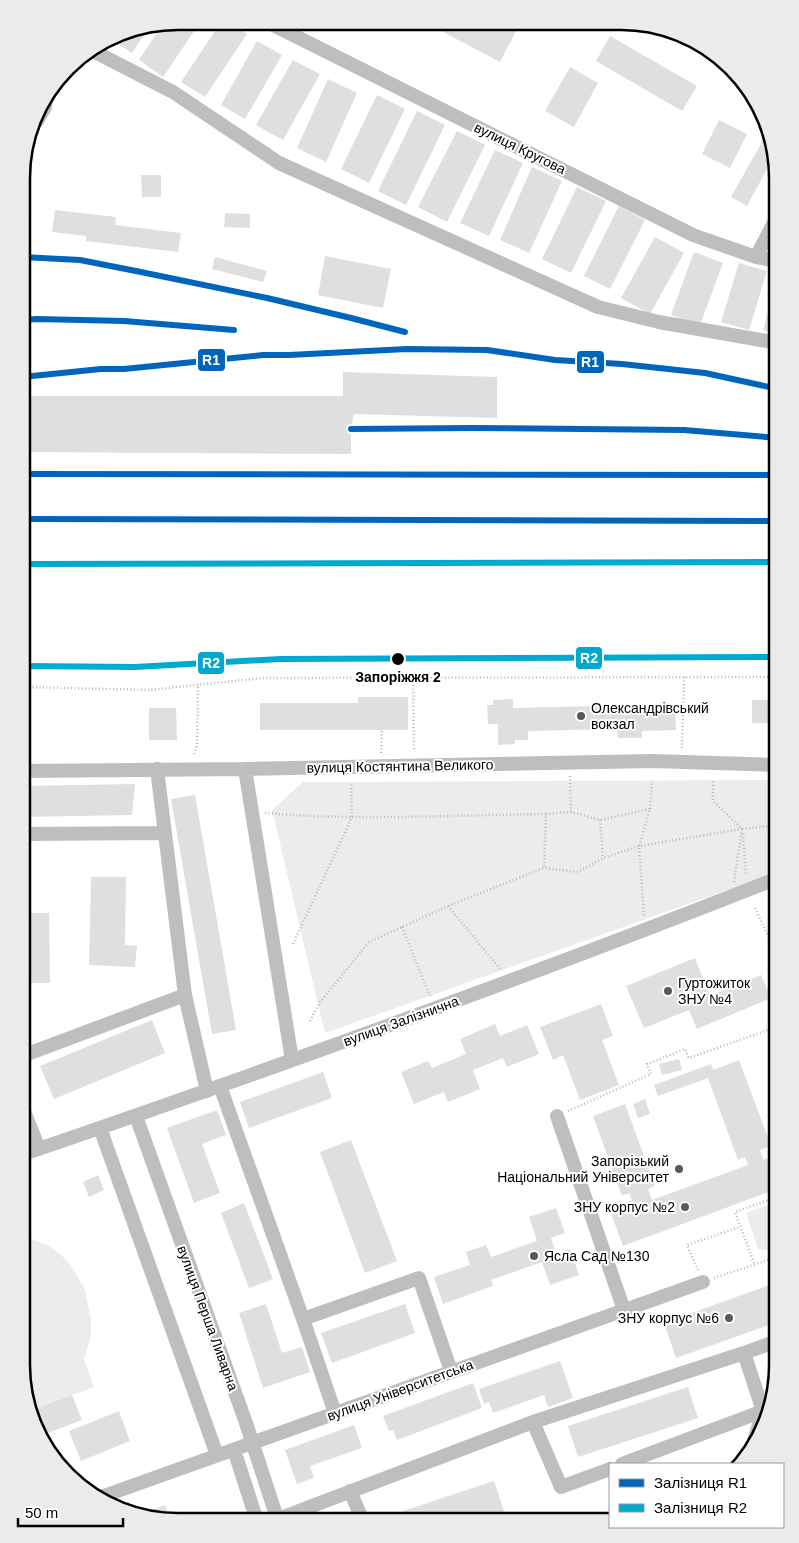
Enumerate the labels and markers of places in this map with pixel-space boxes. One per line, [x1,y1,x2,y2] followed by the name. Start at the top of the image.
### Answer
[390,651,406,667] marker: Запоріжжя 2
[355,669,441,685] place label: Запоріжжя 2
[591,700,709,732] place label: Олександрівський вокзал
[575,710,587,722] marker: Олександрівський вокзал
[678,975,751,1007] place label: Гуртожиток ЗНУ №4
[662,985,674,997] marker: Гуртожиток ЗНУ №4
[497,1153,670,1185] place label: Запорізький Національний Університет
[673,1163,685,1175] marker: Запорізький Національний Університет
[574,1199,675,1215] place label: ЗНУ корпус №2
[679,1201,691,1213] marker: ЗНУ корпус №2
[544,1248,650,1264] place label: Ясла Сад №130
[528,1250,540,1262] marker: Ясла Сад №130
[618,1310,719,1326] place label: ЗНУ корпус №6
[723,1312,735,1324] marker: ЗНУ корпус №6

